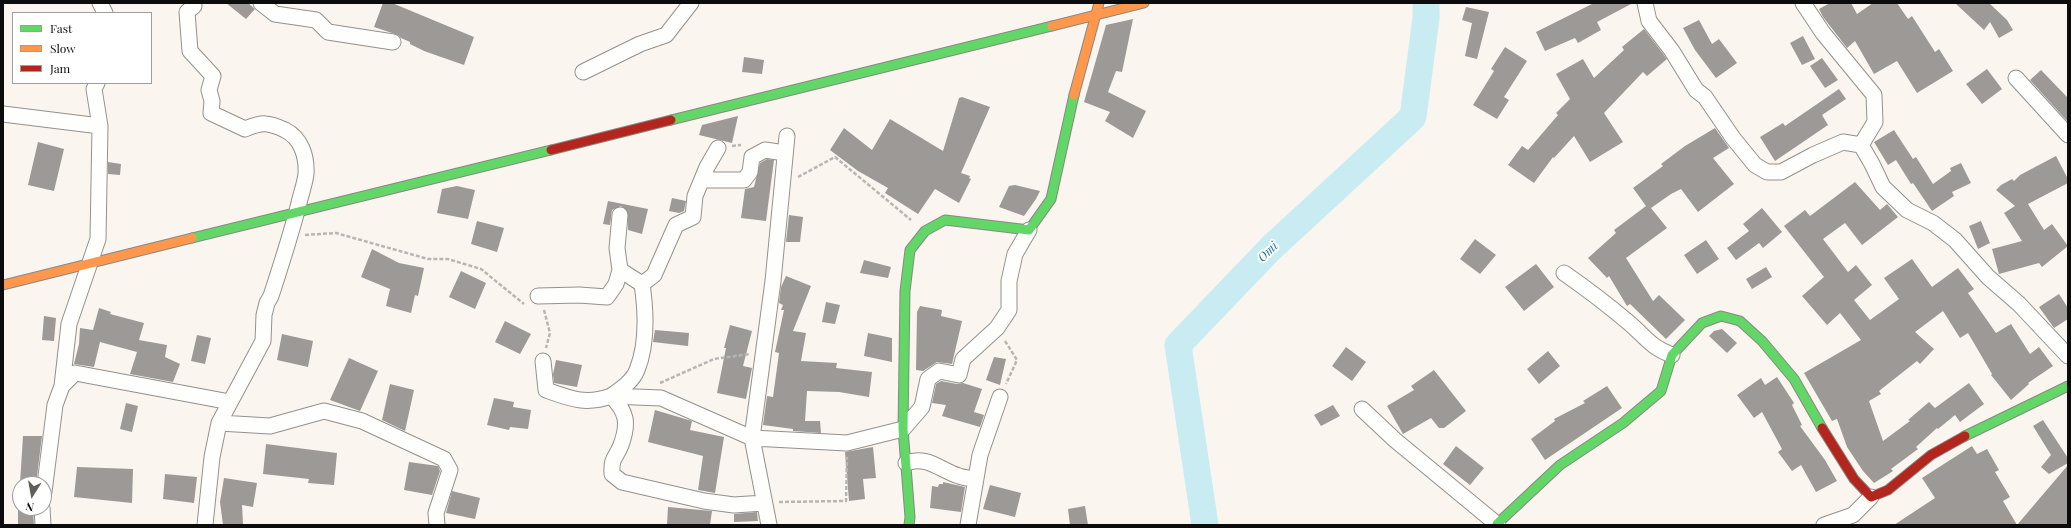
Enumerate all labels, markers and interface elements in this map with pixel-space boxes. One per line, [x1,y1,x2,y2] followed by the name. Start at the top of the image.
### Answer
[12,12,152,84] legend
[50,20,72,36] text: Fast
[50,40,76,56] text: Slow
[50,60,70,76] text: Jam
[1255,239,1281,265] water label: Omi
[12,476,52,516] north arrow
[24,499,35,515] text: N

